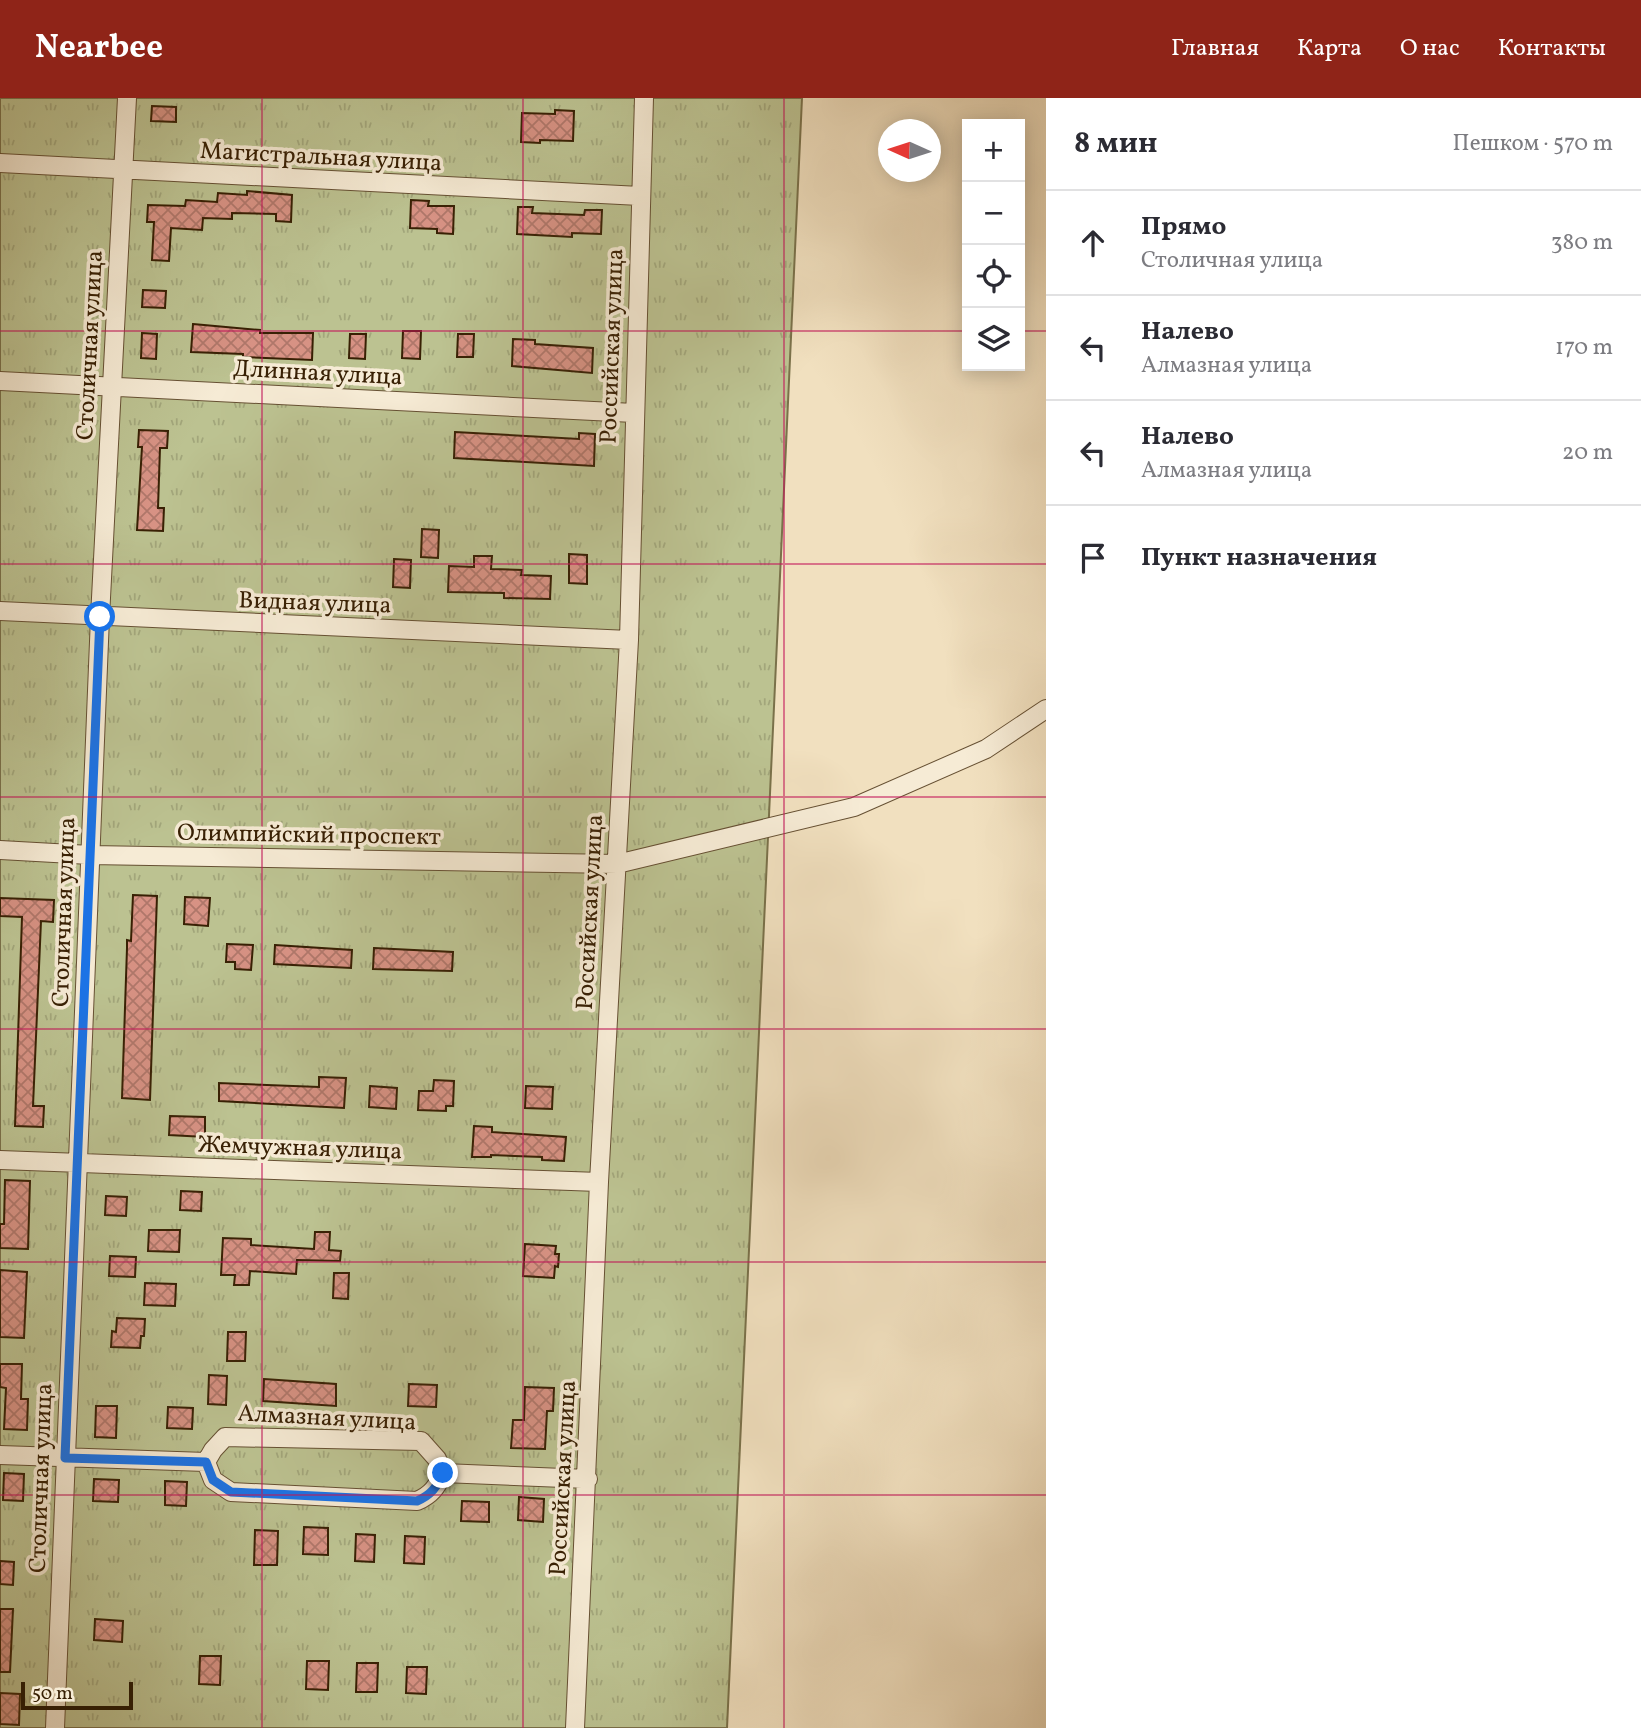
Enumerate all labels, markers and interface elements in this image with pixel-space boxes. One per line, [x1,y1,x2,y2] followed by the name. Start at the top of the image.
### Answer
[35,26,163,72] text: Nearbee
[1171,32,1259,66] text: Главная
[1297,32,1362,66] text: Карта
[1400,32,1460,66] text: О нас
[1498,32,1606,66] text: Контакты
[878,119,941,182] north arrow
[962,119,1025,371] map controls
[962,119,1025,182] button: +
[1074,123,1158,165] text: 8 мин
[1453,128,1613,160] text: Пешком · 570 m
[199,135,443,181] street label: Магистральная улица
[962,182,1025,245] button: −
[1141,209,1226,245] text: Прямо
[1074,224,1112,262] icon: ahead
[1551,227,1613,259] text: 380 m
[962,245,1025,308] button: locate
[1141,245,1323,277] text: Столичная улица
[593,248,633,445] street label: Российская улица
[69,249,113,441] street label: Столичная улица
[962,308,1025,371] button: layers
[1141,314,1234,350] text: Налево
[1074,329,1112,367] icon: left
[1555,332,1613,364] text: 170 m
[1141,350,1312,382] text: Алмазная улица
[232,353,404,395] street label: Длинная улица
[1141,419,1234,455] text: Налево
[1074,434,1112,472] icon: left
[1562,437,1613,469] text: 20 m
[1141,455,1312,487] text: Алмазная улица
[1074,539,1112,577] icon: arrive
[1141,540,1377,576] text: Пункт назначения
[238,584,392,624] street label: Видная улица
[84,601,115,632] route start
[569,813,613,1011] street label: Российская улица
[45,816,85,1008] street label: Столичная улица
[177,817,441,855] street label: Олимпийский проспект
[197,1128,403,1170] street label: Жемчужная улица
[542,1379,586,1577] street label: Российская улица
[22,1382,62,1574] street label: Столичная улица
[237,1397,417,1441] street label: Алмазная улица
[427,1457,458,1488] route end
[21,1679,133,1711] scale bar
[32,1681,73,1707] text: 50 m

